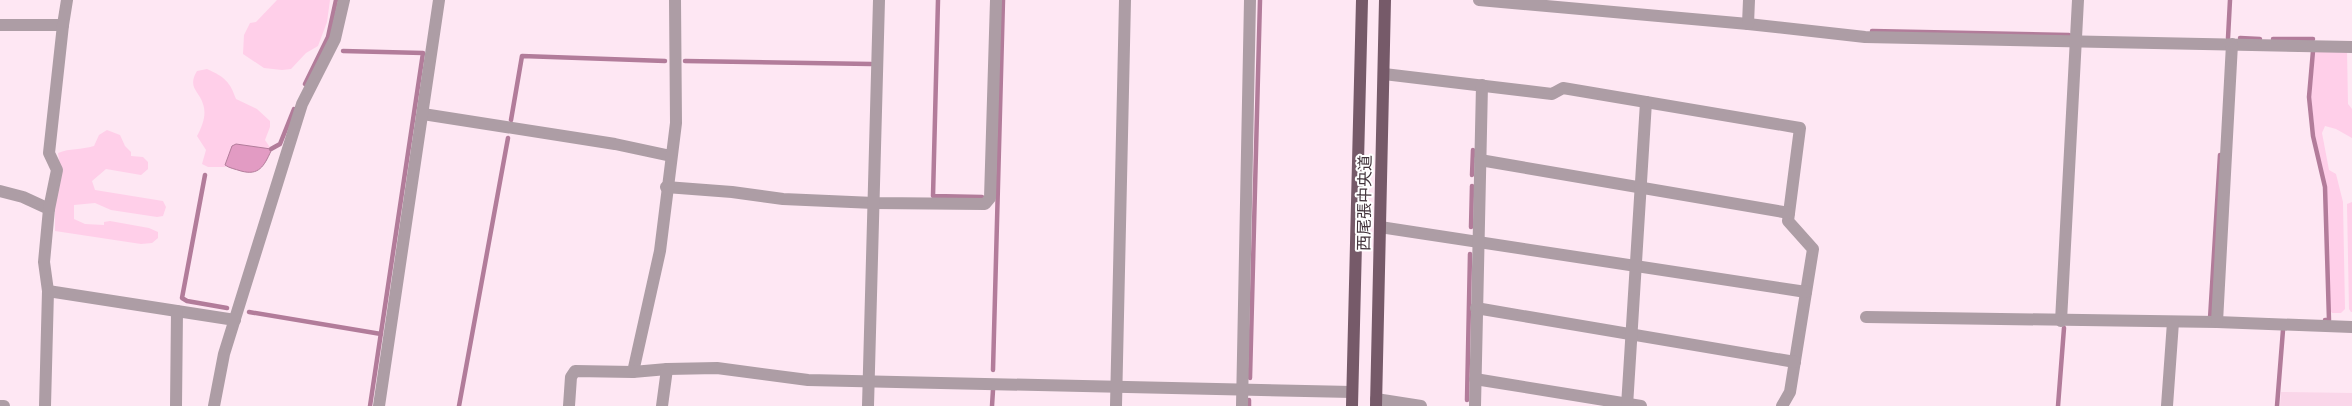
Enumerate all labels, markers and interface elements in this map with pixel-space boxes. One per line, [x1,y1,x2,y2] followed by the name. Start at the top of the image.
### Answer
[1354,155,1375,251] street label: 西尾張中央道

